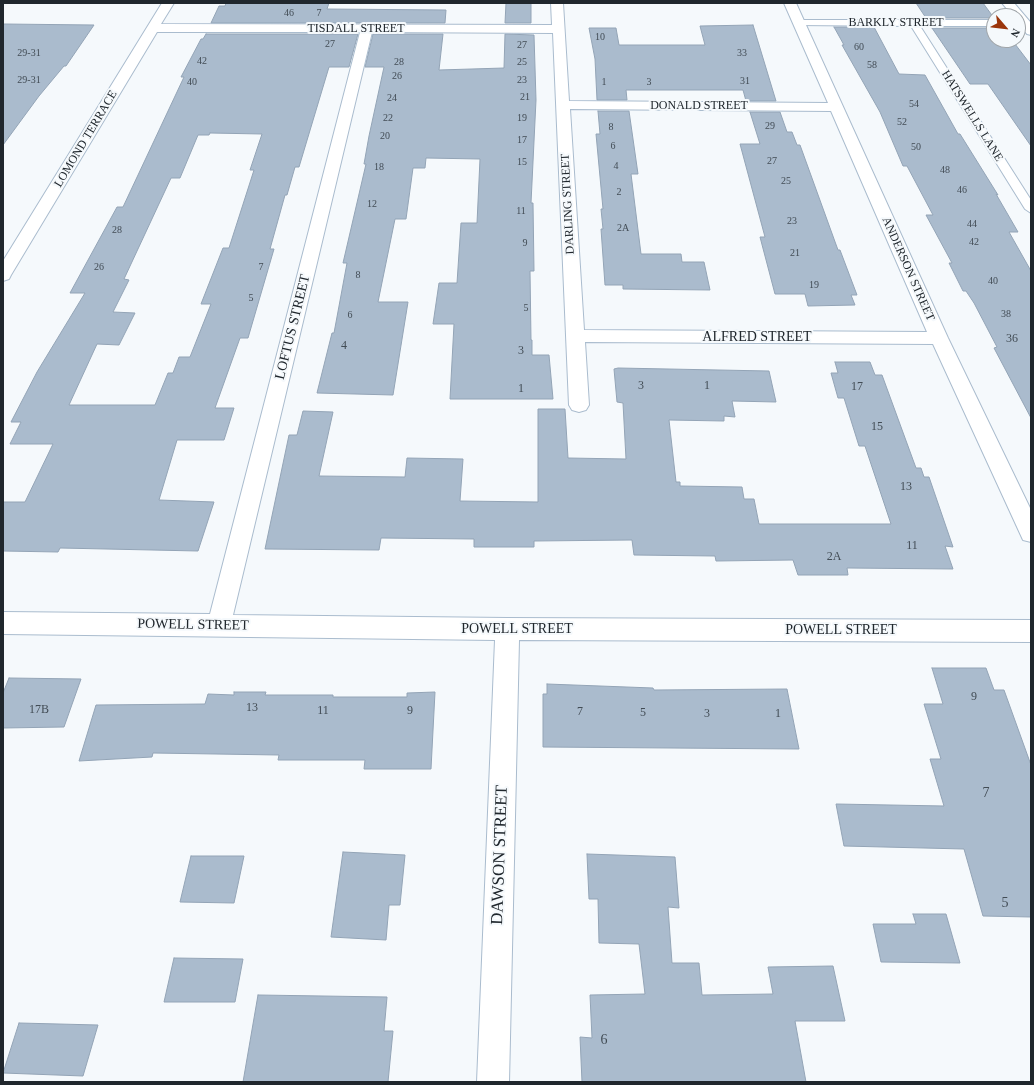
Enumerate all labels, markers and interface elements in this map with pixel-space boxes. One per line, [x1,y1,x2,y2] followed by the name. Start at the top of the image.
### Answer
[284,7,294,19] house number: 46
[316,7,322,19] house number: 7
[986,8,1026,48] north arrow
[848,16,944,30] street label: BARKLY STREET
[308,22,404,36] street label: TISDALL STREET
[1009,27,1023,39] text: N
[595,31,605,43] house number: 10
[325,38,335,50] house number: 27
[517,39,527,51] house number: 27
[854,41,864,53] house number: 60
[17,47,41,59] house number: 29-31
[737,47,747,59] house number: 33
[197,55,207,67] house number: 42
[394,56,404,68] house number: 28
[517,56,527,68] house number: 25
[867,59,877,71] house number: 58
[938,68,1006,164] street label: HATSWELLS LANE
[392,70,402,82] house number: 26
[17,74,41,86] house number: 29-31
[517,74,527,86] house number: 23
[740,75,750,87] house number: 31
[187,76,197,88] house number: 40
[602,76,606,88] house number: 1
[646,76,652,88] house number: 3
[51,88,121,190] street label: LOMOND TERRACE
[520,91,530,103] house number: 21
[387,92,397,104] house number: 24
[909,98,919,110] house number: 54
[650,99,748,113] street label: DONALD STREET
[383,112,393,124] house number: 22
[517,112,527,124] house number: 19
[897,116,907,128] house number: 52
[765,120,775,132] house number: 29
[608,121,614,133] house number: 8
[380,130,390,142] house number: 20
[517,134,527,146] house number: 17
[610,140,616,152] house number: 6
[911,141,921,153] house number: 50
[558,153,578,255] street label: DARLING STREET
[767,155,777,167] house number: 27
[517,156,527,168] house number: 15
[614,160,618,172] house number: 4
[374,161,384,173] house number: 18
[940,164,950,176] house number: 48
[781,175,791,187] house number: 25
[957,184,967,196] house number: 46
[616,186,622,198] house number: 2
[367,198,377,210] house number: 12
[516,205,526,217] house number: 11
[787,215,797,227] house number: 23
[879,215,937,323] street label: ANDERSON STREET
[967,218,977,230] house number: 44
[617,222,629,234] house number: 2A
[112,224,122,236] house number: 28
[969,236,979,248] house number: 42
[522,237,528,249] house number: 9
[790,247,800,259] house number: 21
[94,261,104,273] house number: 26
[258,261,264,273] house number: 7
[356,269,360,281] house number: 8
[272,273,314,381] street label: LOFTUS STREET
[988,275,998,287] house number: 40
[809,279,819,291] house number: 19
[248,292,254,304] house number: 5
[524,302,528,314] house number: 5
[1001,308,1011,320] house number: 38
[348,309,352,321] house number: 6
[702,329,812,345] street label: ALFRED STREET
[1006,332,1018,346] house number: 36
[341,339,347,353] house number: 4
[518,344,524,358] house number: 3
[638,379,644,393] house number: 3
[704,379,710,393] house number: 1
[851,380,863,394] house number: 17
[518,382,524,396] house number: 1
[871,420,883,434] house number: 15
[900,480,912,494] house number: 13
[906,539,918,553] house number: 11
[827,550,841,564] house number: 2A
[137,616,249,634] street label: POWELL STREET
[461,621,573,637] street label: POWELL STREET
[785,622,897,638] street label: POWELL STREET
[971,690,977,704] house number: 9
[246,701,258,715] house number: 13
[29,703,49,717] house number: 17B
[317,704,329,718] house number: 11
[407,704,413,718] house number: 9
[577,705,583,719] house number: 7
[640,706,646,720] house number: 5
[704,707,710,721] house number: 3
[775,707,781,721] house number: 1
[487,785,513,925] street label: DAWSON STREET
[982,785,990,801] house number: 7
[1002,895,1008,911] house number: 5
[600,1032,608,1048] house number: 6

